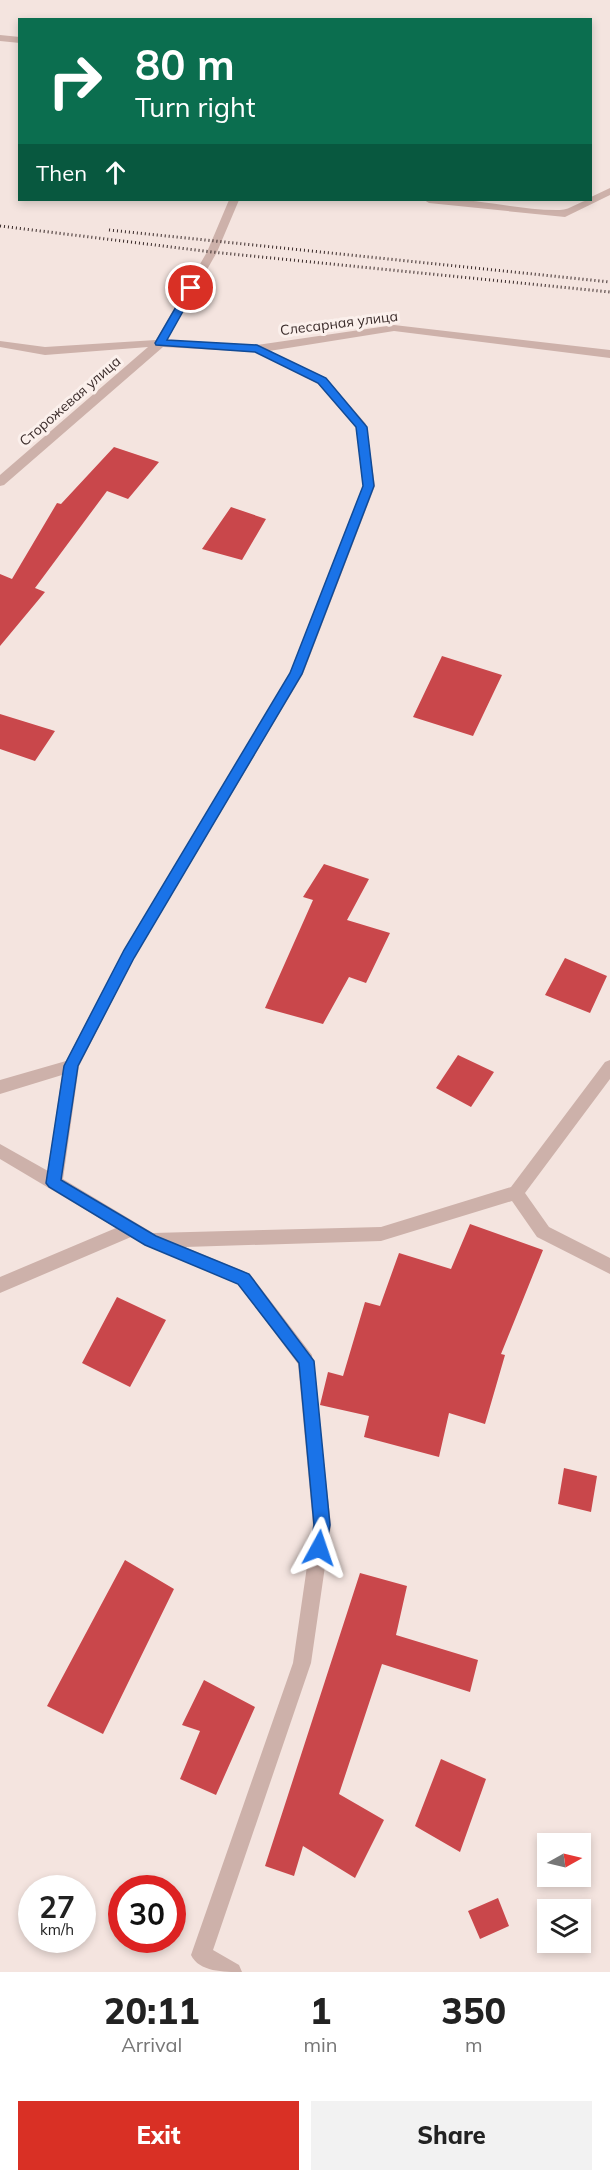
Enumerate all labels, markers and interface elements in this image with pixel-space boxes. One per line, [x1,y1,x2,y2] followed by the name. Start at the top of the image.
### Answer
[135,38,235,91] text: 80 m
[36,42,114,120] icon: right
[135,90,255,124] text: Turn right
[99,156,132,189] icon: ahead
[36,159,87,187] text: Then
[165,262,216,313] pin
[174,271,207,304] icon: arrive
[279,307,399,339] street label: Слесарная улица
[16,352,124,450] street label: Сторожевая улица
[287,1516,351,1580] position arrow
[537,1833,591,1887] north arrow
[537,1833,591,1953] map controls
[108,1875,186,1953] speed limit sign: 30
[39,1888,75,1926] text: 27
[537,1899,591,1953] button: layers
[40,1920,74,1939] text: km/h
[104,1988,200,2033] text: 20:11
[310,1988,331,2033] text: 1
[441,1988,506,2033] text: 350
[121,2032,182,2057] text: Arrival
[303,2032,338,2057] text: min
[465,2032,483,2057] text: m
[18,2101,299,2170] button: Exit
[311,2101,592,2170] button: Share

